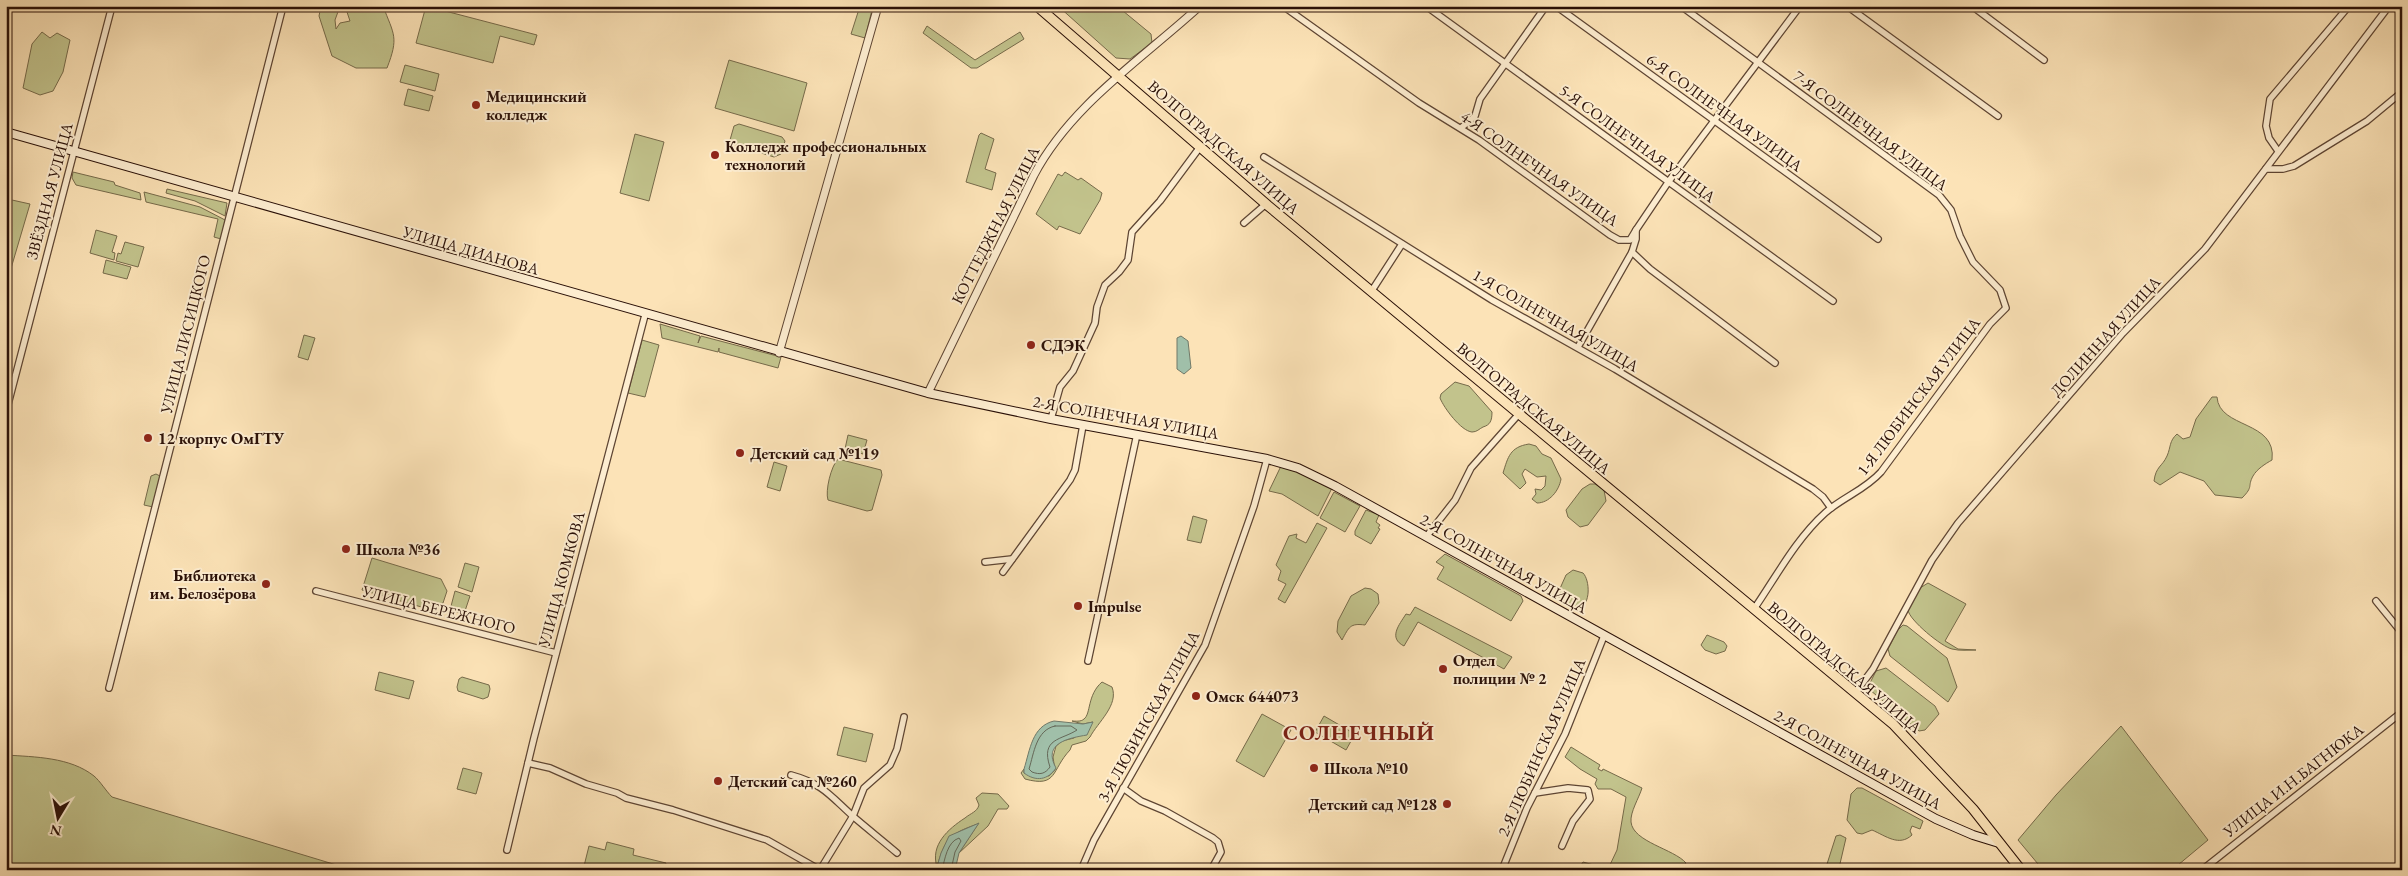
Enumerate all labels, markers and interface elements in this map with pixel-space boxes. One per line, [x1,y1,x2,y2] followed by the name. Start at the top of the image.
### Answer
[1642,49,1808,177] street label: 6-Я СОЛНЕЧНАЯ УЛИЦА
[1789,65,1953,196] street label: 7-Я СОЛНЕЧНАЯ УЛИЦА
[1143,76,1305,220] street label: ВОЛГОГРАДСКАЯ УЛИЦА
[1555,80,1721,208] street label: 5-Я СОЛНЕЧНАЯ УЛИЦА
[486,86,587,125] place label: Медицинский колледж
[470,99,482,111] marker: Медицинский колледж
[1457,106,1624,231] street label: 4-Я СОЛНЕЧНАЯ УЛИЦА
[21,120,78,262] street label: ЗВЁЗДНАЯ УЛИЦА
[725,136,927,175] place label: Колледж профессиональных технологий
[947,142,1045,307] street label: КОТТЕДЖНАЯ УЛИЦА
[709,149,721,161] marker: Колледж профессиональных технологий
[399,221,542,280] street label: УЛИЦА ДИАНОВА
[155,252,215,417] street label: УЛИЦА ЛИСИЦКОГО
[1469,264,1643,377] street label: 1-Я СОЛНЕЧНАЯ УЛИЦА
[2046,271,2166,401] street label: ДОЛИННАЯ УЛИЦА
[1852,312,1985,480] street label: 1-Я ЛЮБИНСКАЯ УЛИЦА
[1041,335,1086,356] place label: СДЭК
[1452,338,1616,480] street label: ВОЛГОГРАДСКАЯ УЛИЦА
[1025,339,1037,351] marker: СДЭК
[1031,391,1221,444] street label: 2-Я СОЛНЕЧНАЯ УЛИЦА
[158,428,285,449] place label: 12 корпус ОмГТУ
[142,432,154,444] marker: 12 корпус ОмГТУ
[750,443,879,464] place label: Детский сад №119
[734,447,746,459] marker: Детский сад №119
[533,508,590,650] street label: УЛИЦА КОМКОВА
[1416,509,1592,619] street label: 2-Я СОЛНЕЧНАЯ УЛИЦА
[356,539,441,560] place label: Школа №36
[340,543,352,555] marker: Школа №36
[150,565,257,604] place label: Библиотека им. Белозёрова
[260,578,272,590] marker: Библиотека им. Белозёрова
[359,580,518,639] street label: УЛИЦА БЕРЕЖНОГО
[1088,596,1142,617] place label: Impulse
[1763,597,1927,739] street label: ВОЛГОГРАДСКАЯ УЛИЦА
[1072,600,1084,612] marker: Impulse
[1093,626,1205,806] street label: 3-Я ЛЮБИНСКАЯ УЛИЦА
[1453,650,1547,689] place label: Отдел полиции № 2
[1493,654,1591,840] street label: 2-Я ЛЮБИНСКАЯ УЛИЦА
[1437,663,1449,675] marker: Отдел полиции № 2
[1206,686,1299,707] place label: Омск 644073
[1190,690,1202,702] marker: Омск 644073
[1770,705,1946,815] street label: 2-Я СОЛНЕЧНАЯ УЛИЦА
[2218,718,2368,842] street label: УЛИЦА И.Н.БАГНЮКА
[1283,719,1435,746] district label: СОЛНЕЧНЫЙ
[1324,758,1409,779] place label: Школа №10
[1308,762,1320,774] marker: Школа №10
[728,771,857,792] place label: Детский сад №260
[712,775,724,787] marker: Детский сад №260
[32,794,82,844] north arrow
[1308,794,1437,815] place label: Детский сад №128
[1441,798,1453,810] marker: Детский сад №128
[48,821,63,841] text: N

